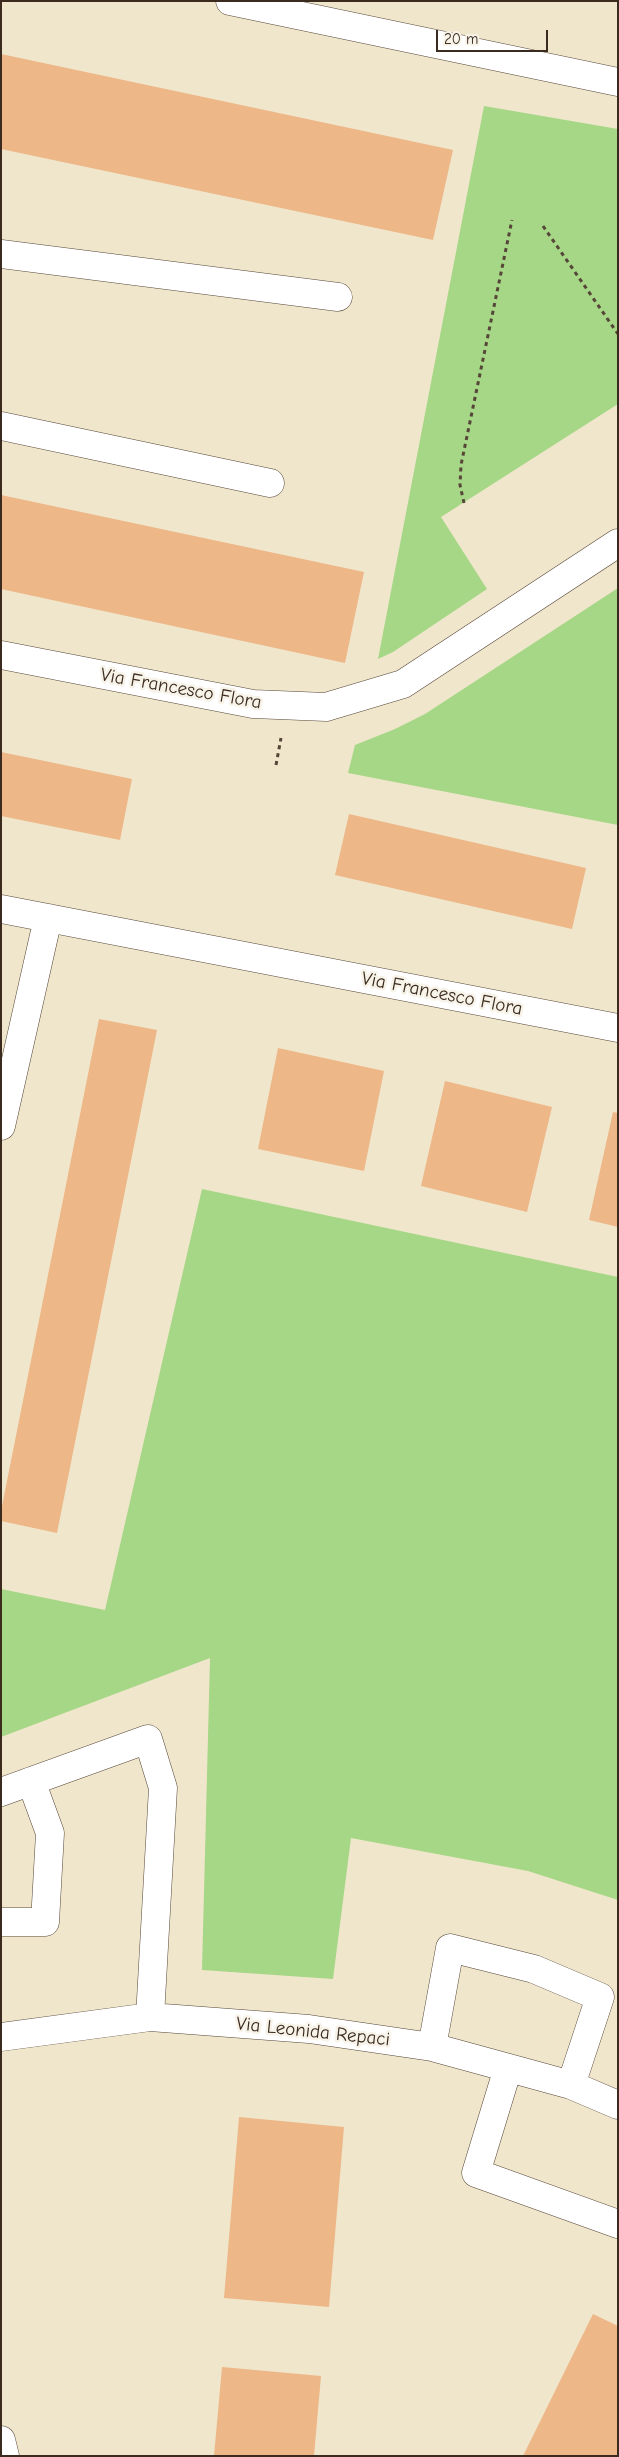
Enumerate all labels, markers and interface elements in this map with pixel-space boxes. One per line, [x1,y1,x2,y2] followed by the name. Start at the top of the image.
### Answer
[439,20,552,52] scale bar
[444,30,478,48] text: 20 m
[99,664,263,714] street label: Via Francesco Flora
[360,967,524,1021] street label: Via Francesco Flora
[235,2013,391,2051] street label: Via Leonida Repaci

